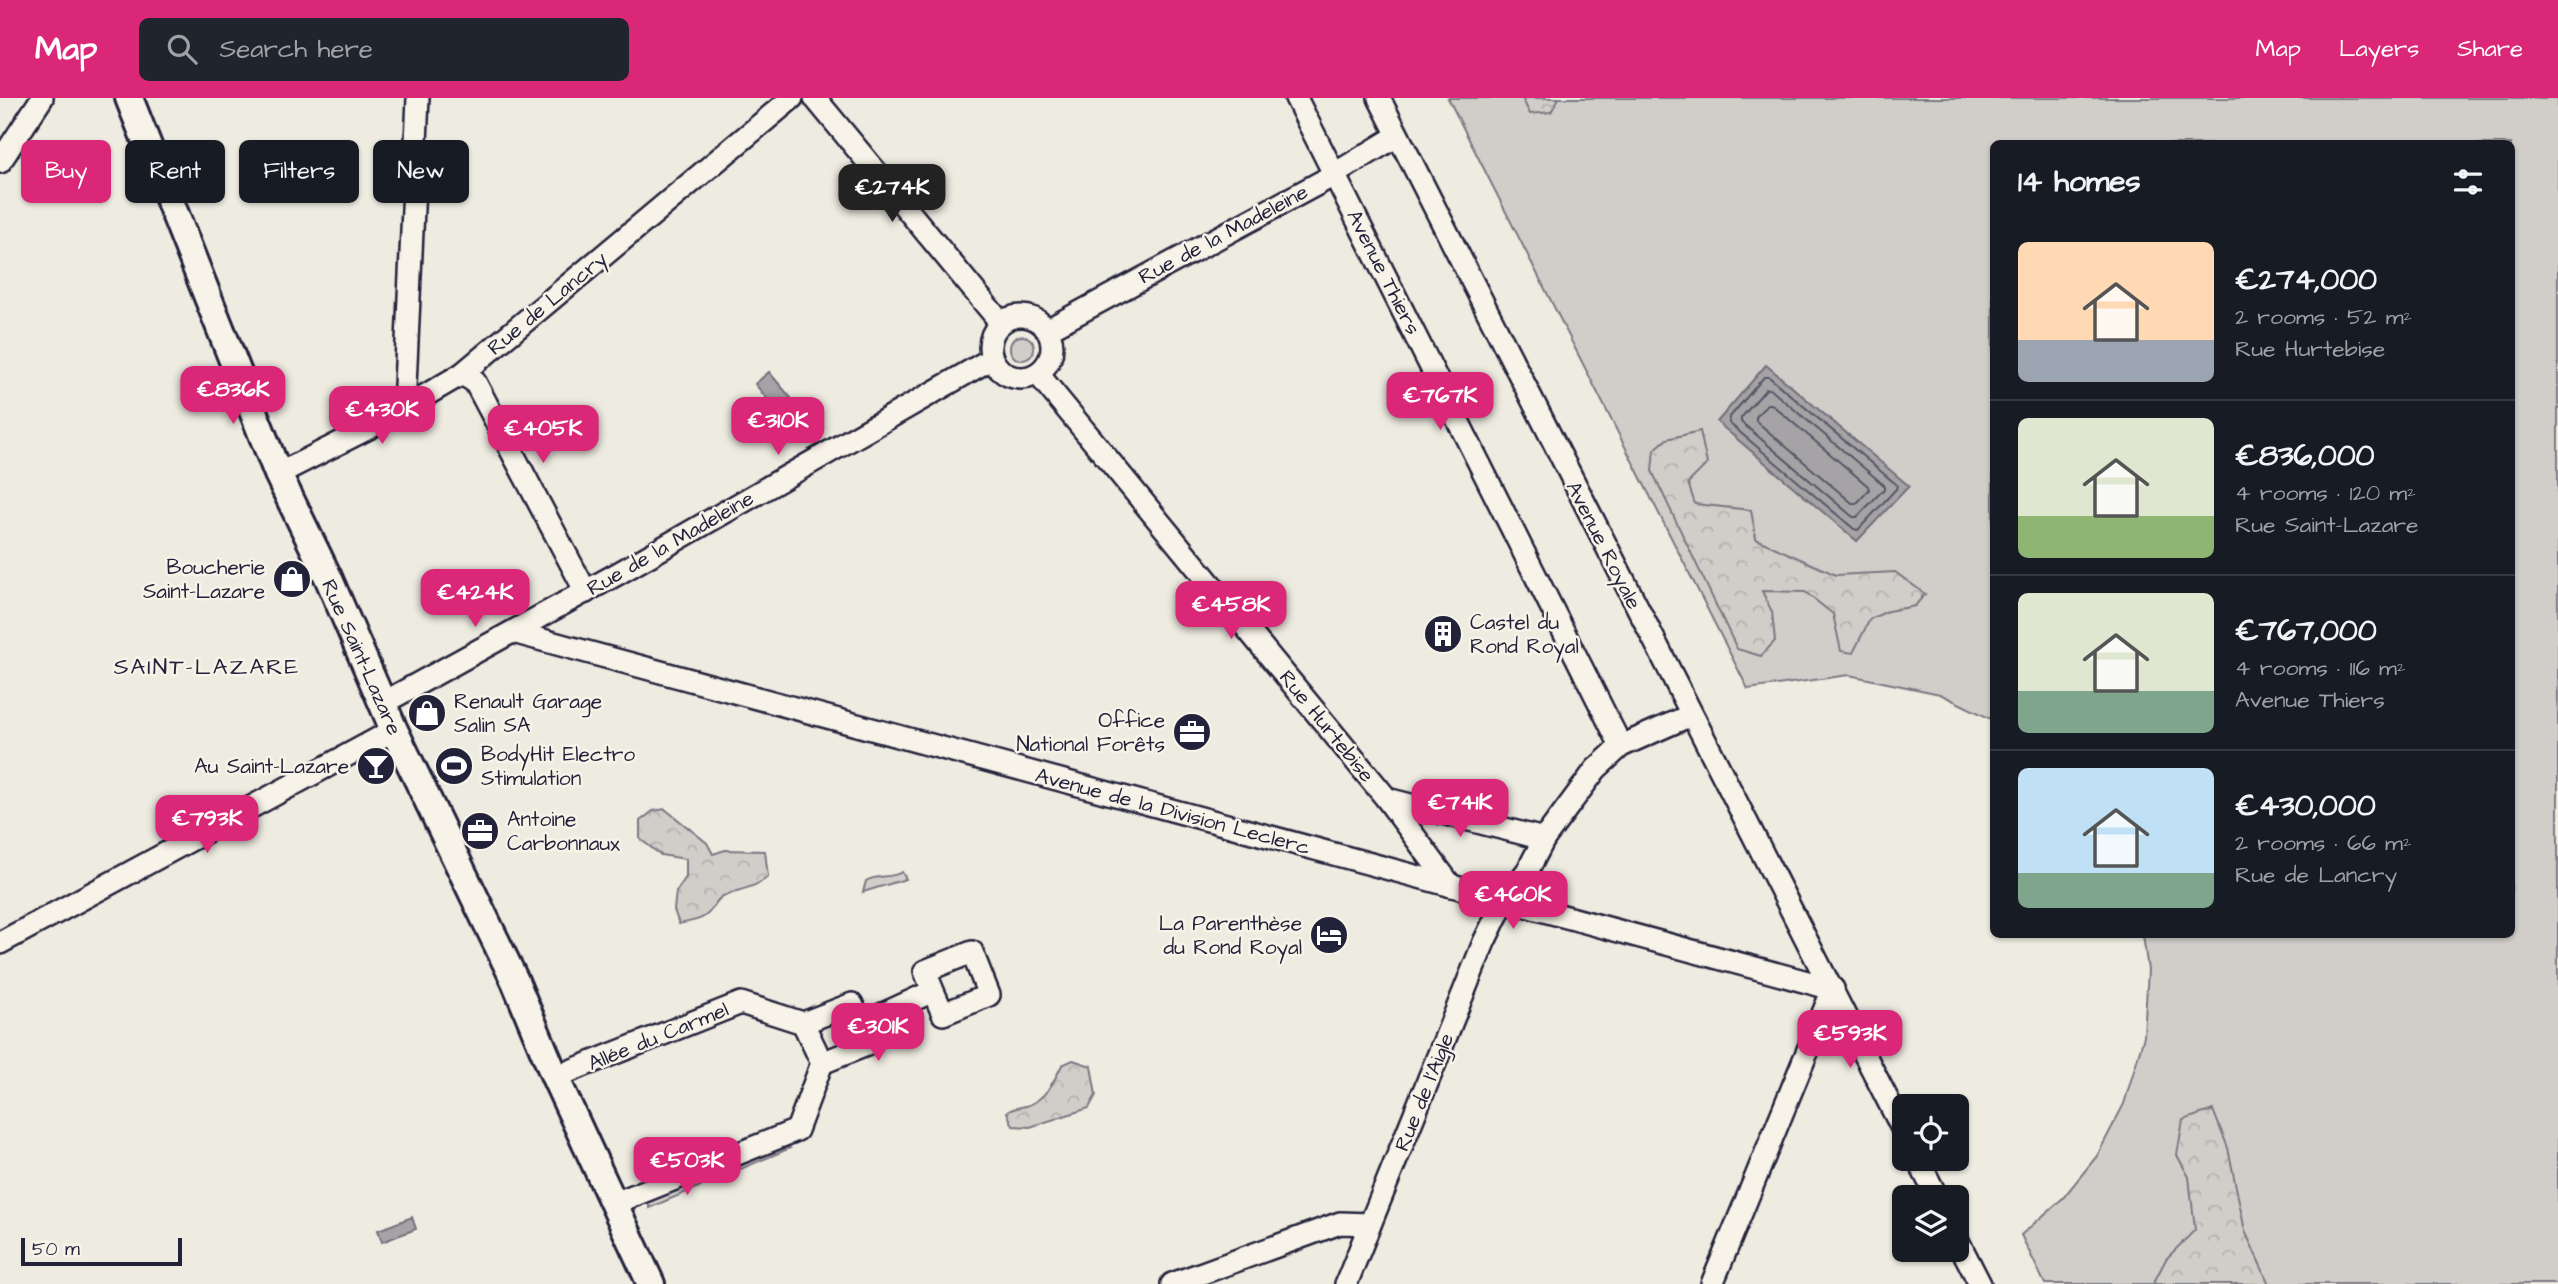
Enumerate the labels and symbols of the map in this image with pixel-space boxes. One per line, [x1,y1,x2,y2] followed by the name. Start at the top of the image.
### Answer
[843,164,941,224] pin: €274K
[1133,177,1313,291] street label: Rue de la Madeleine
[1340,205,1428,340] street label: Avenue Thiers
[481,244,615,364] street label: Rue de Lancry
[184,366,282,426] pin: €836K
[1391,372,1489,432] pin: €767K
[333,386,431,446] pin: €430K
[729,398,827,457] pin: €310K
[494,406,592,465] pin: €405K
[1557,476,1648,615] street label: Avenue Royale
[581,484,759,603] street label: Rue de la Madeleine
[143,553,265,606] place label: Boucherie Saint-Lazare
[271,558,313,600] shop icon: Boucherie Saint-Lazare
[426,570,524,629] pin: €424K
[314,575,409,740] street label: Rue Saint-Lazare
[1182,582,1280,641] pin: €458K
[1470,608,1579,663] place label: Castel du Rond Royal
[1422,613,1464,655] building icon: Castel du Rond Royal
[114,651,300,683] district label: SAINT-LAZARE
[1272,664,1381,789] street label: Rue Hurtebise
[454,687,602,740] place label: Renault Garage Salin SA
[406,692,448,734] shop icon: Renault Garage Salin SA
[1016,706,1165,759] place label: Office National Forêts
[1171,711,1213,753] office icon: Office National Forêts
[481,740,635,793] place label: BodyHit Electro Stimulation
[355,745,397,787] bar icon: Au Saint-Lazare
[433,745,475,787] sports icon: BodyHit Electro Stimulation
[194,752,349,781] place label: Au Saint-Lazare
[1032,761,1314,862] street label: Avenue de la Division Leclerc
[1411,780,1509,839] pin: €741K
[158,796,256,855] pin: €793K
[507,805,620,858] place label: Antoine Carbonnaux
[459,810,501,852] office icon: Antoine Carbonnaux
[1464,872,1562,931] pin: €460K
[1159,909,1302,964] place label: La Parenthèse du Rond Royal
[1308,914,1350,956] hotel icon: La Parenthèse du Rond Royal
[584,995,733,1078] street label: Allée du Carmel
[829,1004,927,1063] pin: €301K
[1801,1010,1899,1070] pin: €593K
[1388,1029,1463,1156] street label: Rue de l'Aigle
[638,1138,736,1197] pin: €503K
[21,1235,182,1267] scale bar

